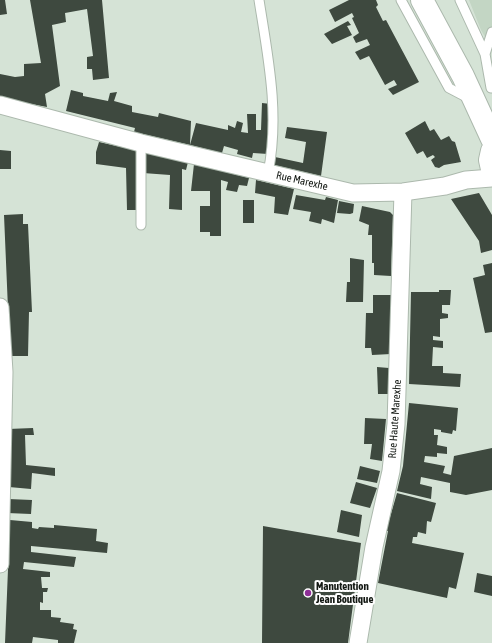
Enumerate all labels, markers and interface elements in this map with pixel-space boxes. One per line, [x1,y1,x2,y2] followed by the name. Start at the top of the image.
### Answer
[275,169,329,193] street label: Rue Marexhe
[386,379,404,459] street label: Rue Haute Marexhe
[316,580,373,606] place label: Manutention Jean Boutique
[303,588,313,598] marker: Manutention Jean Boutique

